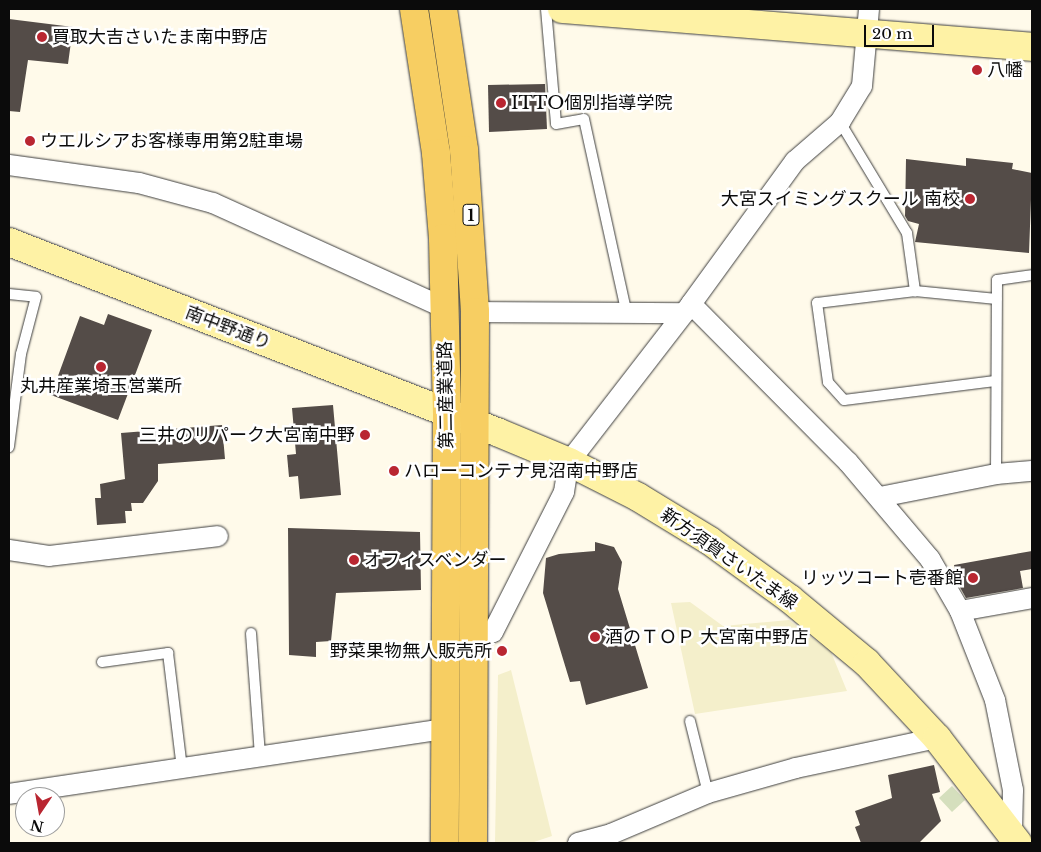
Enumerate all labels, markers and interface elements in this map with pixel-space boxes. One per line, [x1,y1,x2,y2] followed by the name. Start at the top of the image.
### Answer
[866,15,936,47] scale bar
[872,24,912,43] text: 20 m
[52,26,268,48] place label: 買取大吉さいたま南中野店
[36,31,48,43] marker: 買取大吉さいたま南中野店
[987,59,1023,81] place label: 八幡
[971,64,983,76] marker: 八幡
[511,92,672,114] place label: ITTO個別指導学院
[495,97,507,109] marker: ITTO個別指導学院
[40,130,303,152] place label: ウエルシアお客様専用第2駐車場
[24,135,36,147] marker: ウエルシアお客様専用第2駐車場
[721,188,960,210] place label: 大宮スイミングスクール 南校
[964,193,976,205] marker: 大宮スイミングスクール 南校
[462,202,480,228] road number: 1
[182,302,274,354] street label: 南中野通り
[434,341,458,449] street label: 第二産業道路
[95,361,107,373] marker: 丸井産業埼玉営業所
[20,375,182,397] place label: 丸井産業埼玉営業所
[139,424,355,446] place label: 三井のリパーク大宮南中野
[359,429,371,441] marker: 三井のリパーク大宮南中野
[404,460,638,482] place label: ハローコンテナ見沼南中野店
[388,465,400,477] marker: ハローコンテナ見沼南中野店
[656,504,802,614] street label: 新方須賀さいたま線
[364,549,508,571] place label: オフィスベンダー
[348,554,360,566] marker: オフィスベンダー
[801,567,963,589] place label: リッツコート壱番館
[967,572,979,584] marker: リッツコート壱番館
[605,626,808,648] place label: 酒のＴＯＰ 大宮南中野店
[589,631,601,643] marker: 酒のＴＯＰ 大宮南中野店
[330,640,492,662] place label: 野菜果物無人販売所
[496,645,508,657] marker: 野菜果物無人販売所
[15,787,65,837] north arrow
[29,816,45,836] text: N

